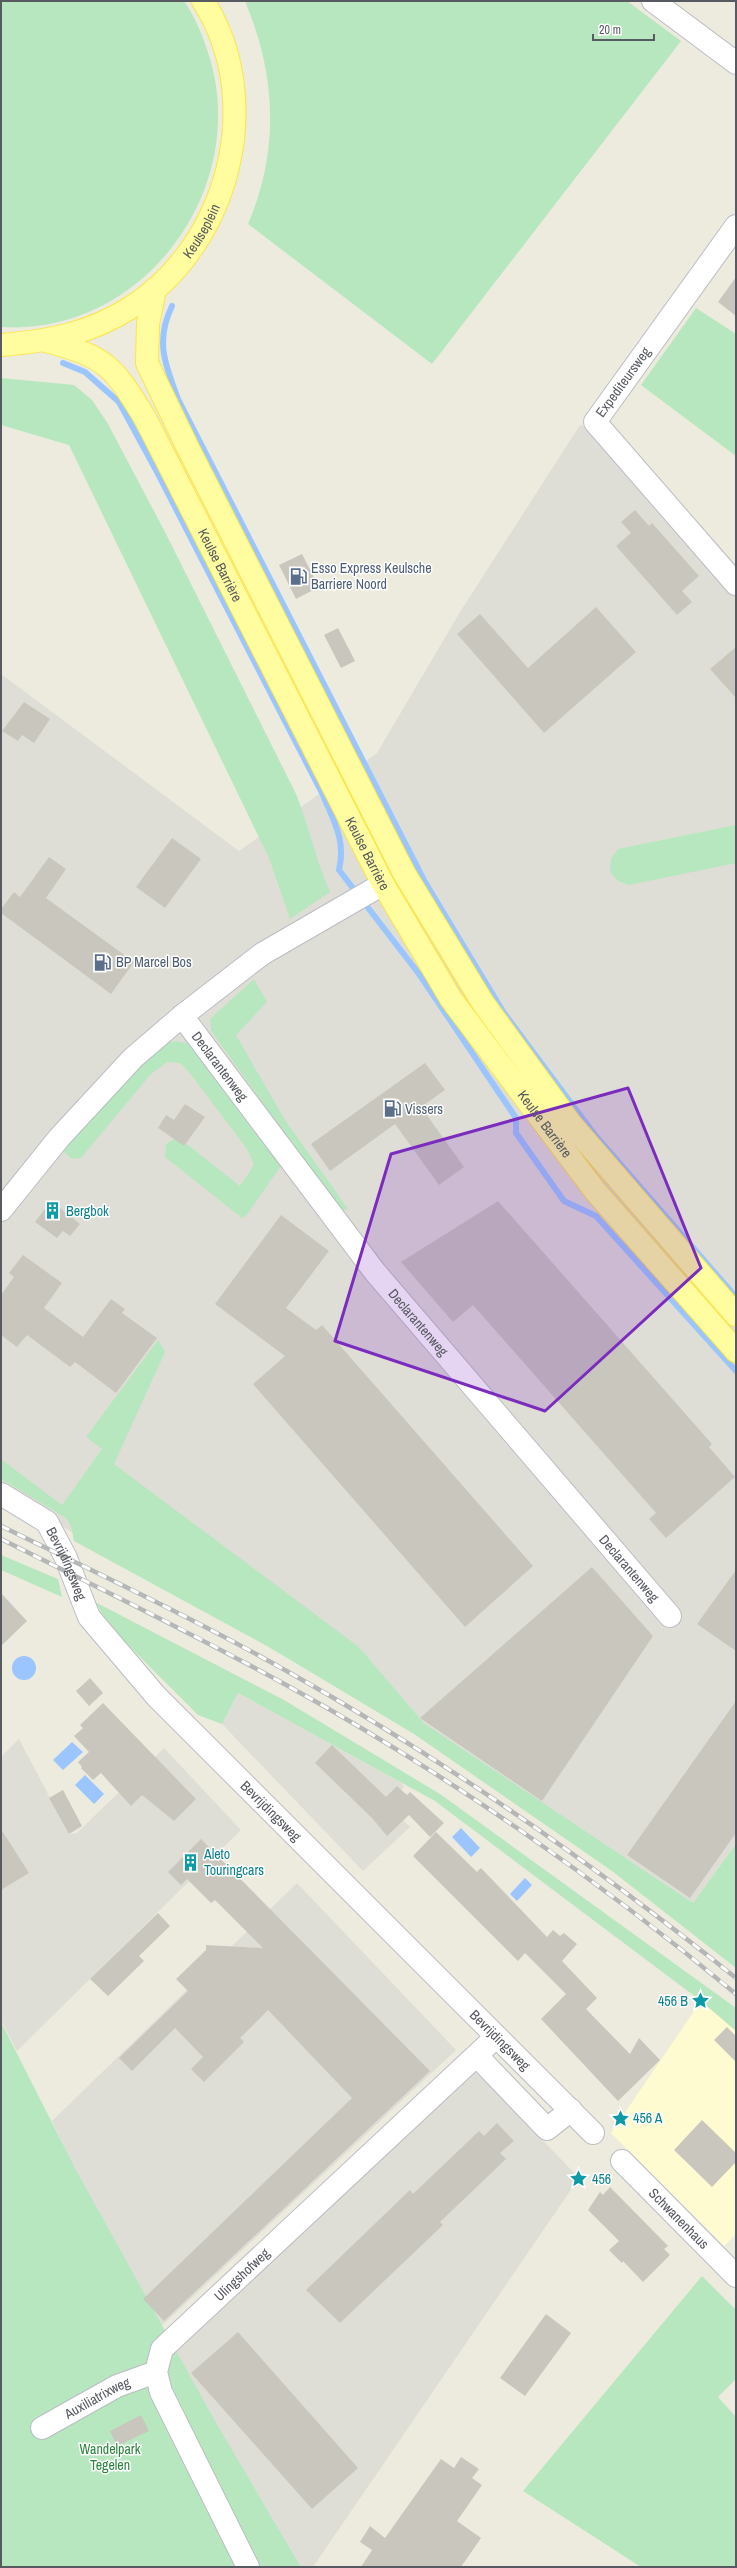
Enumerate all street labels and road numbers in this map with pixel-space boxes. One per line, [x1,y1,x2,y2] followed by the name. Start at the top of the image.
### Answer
[179,201,224,262] street label: Keulseplein
[592,343,655,421] street label: Expediteursweg
[194,525,246,605] street label: Keulse Barrière
[341,814,394,894] street label: Keulse Barrière
[188,1028,252,1105] street label: Declarantenweg
[514,1087,576,1161] street label: Keulse Barrière
[384,1285,452,1360] street label: Declarantenweg
[42,1524,91,1604] street label: Bevrijdingsweg
[595,1531,663,1606] street label: Declarantenweg
[237,1777,306,1846] street label: Bevrijdingsweg
[466,2006,535,2075] street label: Bevrijdingsweg
[645,2184,713,2253] street label: Schwanenhaus
[210,2244,274,2305] street label: Ulingshofweg
[60,2373,133,2423] street label: Auxiliatrixweg

